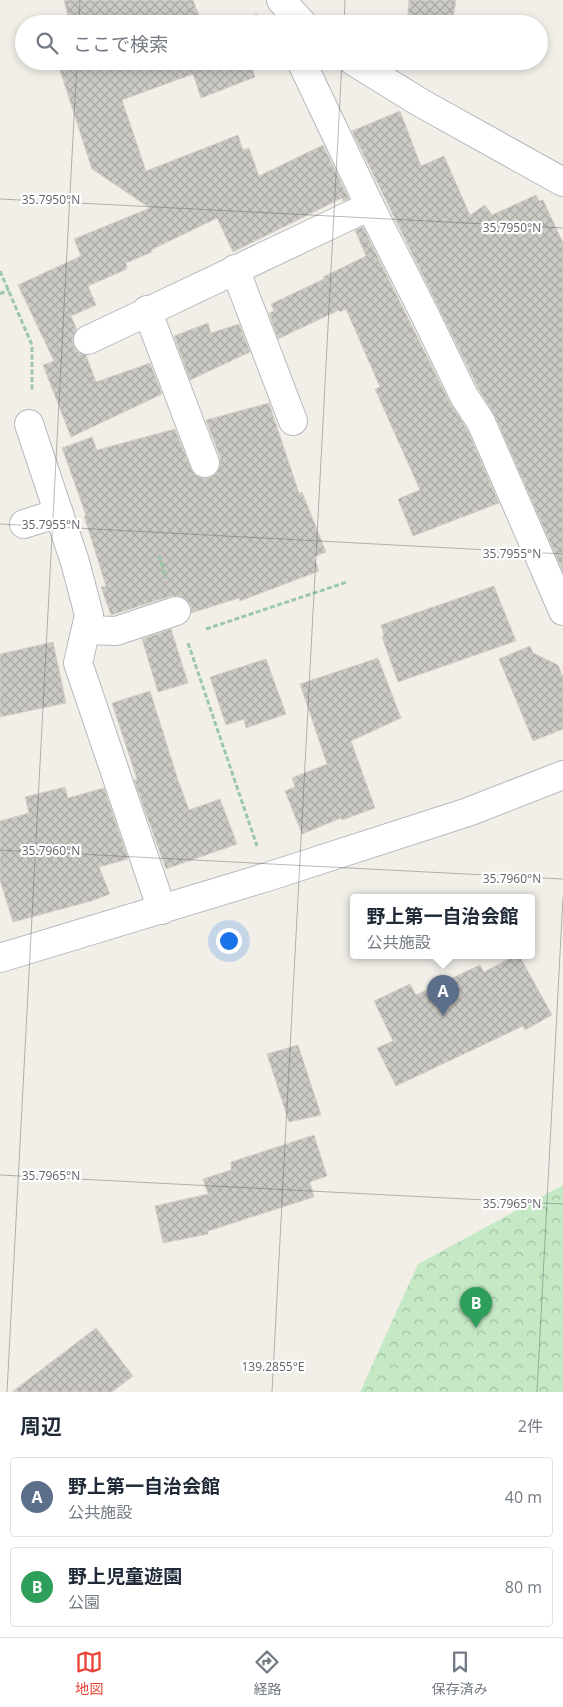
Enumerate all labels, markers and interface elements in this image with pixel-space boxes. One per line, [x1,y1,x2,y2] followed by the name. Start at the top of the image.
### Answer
[15,15,548,70] search box
[33,29,61,57] icon: search
[73,31,168,57] text: ここで検索
[22,191,80,208] text: 35.7950°N
[483,219,541,236] text: 35.7950°N
[22,516,80,533] text: 35.7955°N
[483,545,541,562] text: 35.7955°N
[22,842,80,859] text: 35.7960°N
[483,870,541,887] text: 35.7960°N
[350,894,535,959] popup
[366,903,519,929] text: 野上第一自治会館
[216,928,242,954] your location
[366,931,431,953] text: 公共施設
[427,975,459,1016] pin: A
[22,1167,80,1184] text: 35.7965°N
[483,1195,541,1212] text: 35.7965°N
[460,1287,492,1328] pin: B
[242,1358,305,1375] text: 139.2855°E
[20,1412,62,1440] text: 周辺
[518,1415,543,1437] text: 2件
[68,1473,220,1499] text: 野上第一自治会館
[31,1486,43,1508] text: A
[505,1486,542,1508] text: 40 m
[68,1501,132,1523] text: 公共施設
[68,1563,182,1589] text: 野上児童遊園
[32,1576,42,1598] text: B
[505,1576,542,1598] text: 80 m
[68,1591,100,1613] text: 公園
[75,1648,103,1698] tab: 地図
[253,1648,281,1698] tab: 経路
[432,1648,488,1698] tab: 保存済み

